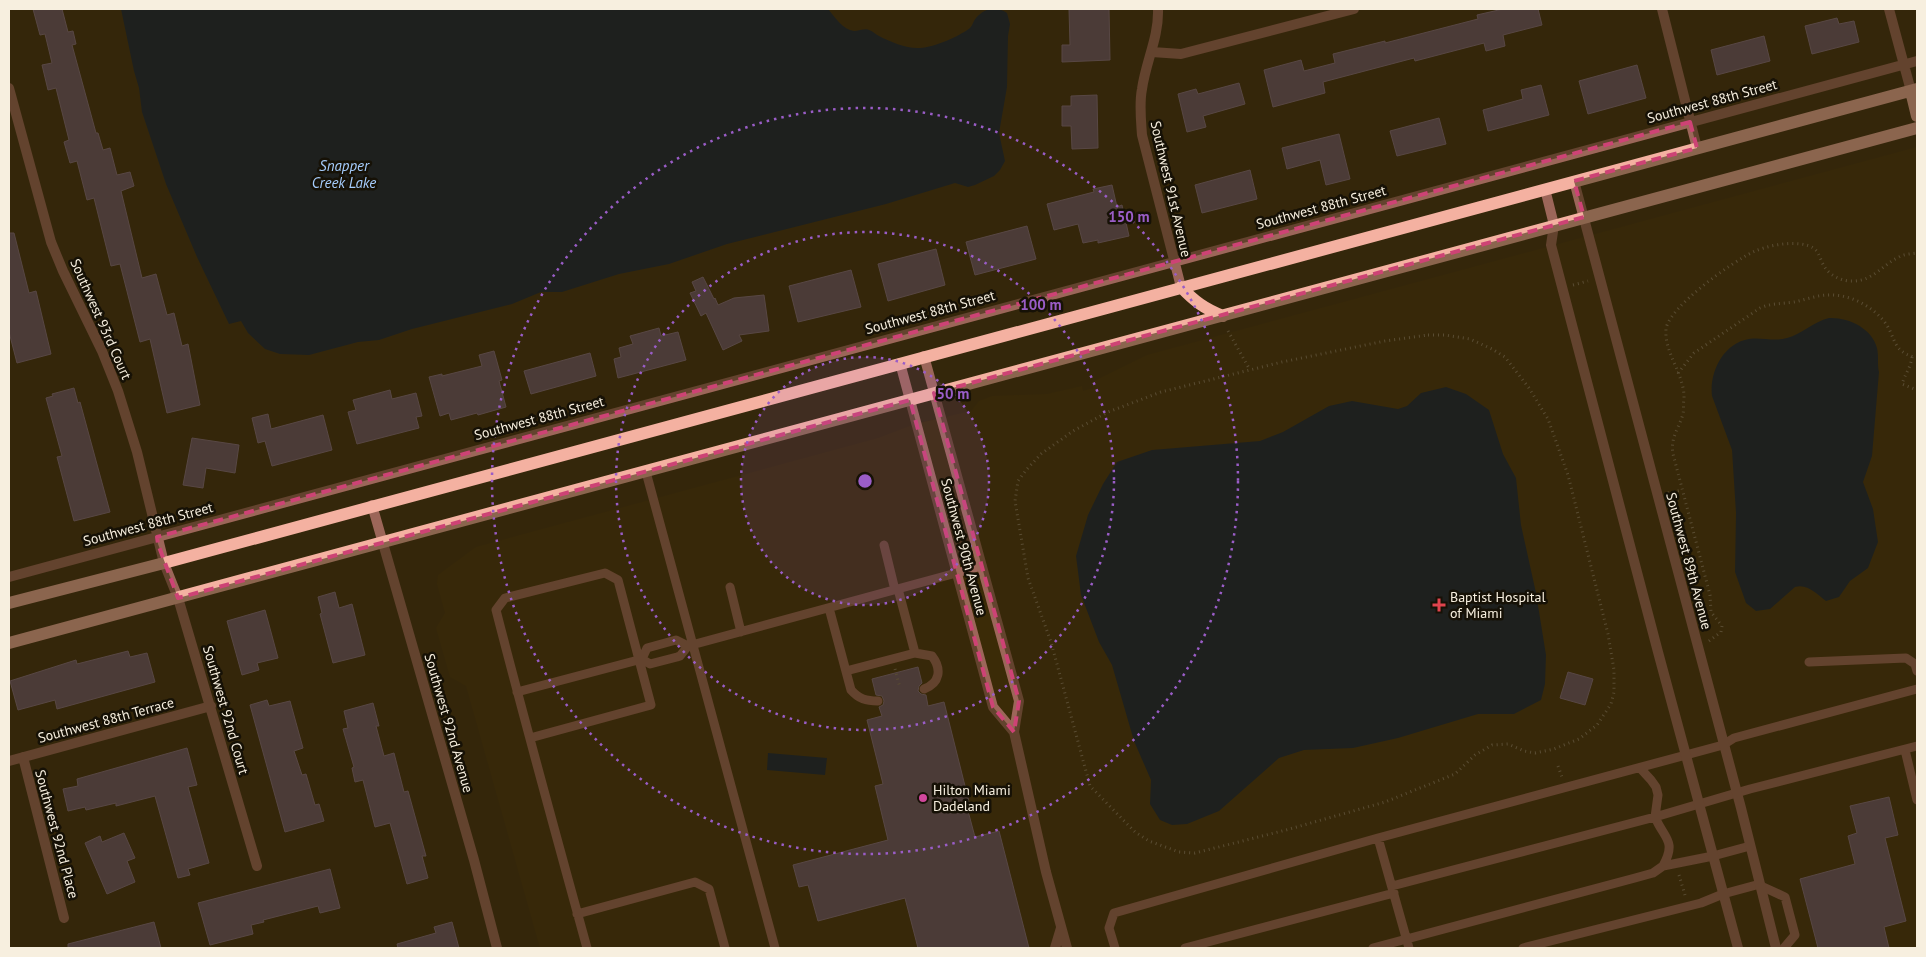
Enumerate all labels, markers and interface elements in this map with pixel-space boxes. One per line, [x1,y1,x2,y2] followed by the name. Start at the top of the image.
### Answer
[1645,75,1779,127] street label: Southwest 88th Street
[1147,119,1195,259] street label: Southwest 91st Avenue
[312,156,376,192] water label: Snapper Creek Lake
[1254,181,1388,233] street label: Southwest 88th Street
[1108,207,1150,226] text: 150 m
[66,256,136,382] street label: Southwest 93rd Court
[863,286,997,338] street label: Southwest 88th Street
[1020,295,1062,314] text: 100 m
[937,384,969,403] text: 50 m
[472,392,606,444] street label: Southwest 88th Street
[856,472,874,490] centre of rings
[937,476,991,618] street label: Southwest 90th Avenue
[1662,490,1716,632] street label: Southwest 89th Avenue
[81,498,215,550] street label: Southwest 88th Street
[1450,588,1545,622] place label: Baptist Hospital of Miami
[1432,598,1446,612] marker: Baptist Hospital of Miami
[199,644,253,777] street label: Southwest 92nd Court
[421,651,477,795] street label: Southwest 92nd Avenue
[36,693,176,747] street label: Southwest 88th Terrace
[31,768,83,900] street label: Southwest 92nd Place
[933,781,1011,815] place label: Hilton Miami Dadeland
[917,792,929,804] marker: Hilton Miami Dadeland

